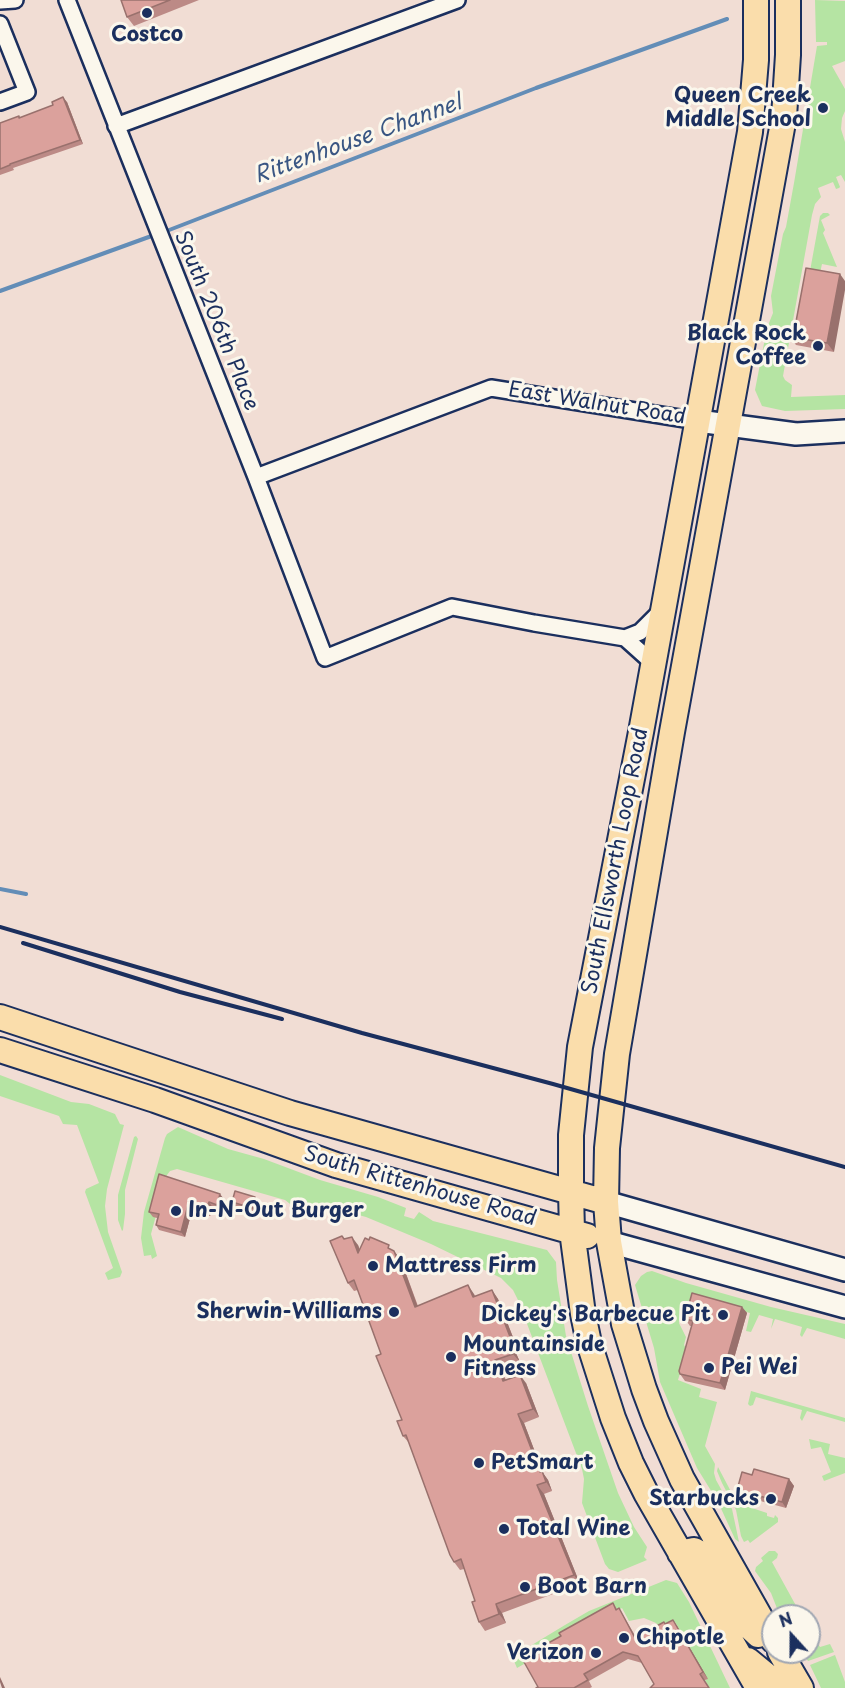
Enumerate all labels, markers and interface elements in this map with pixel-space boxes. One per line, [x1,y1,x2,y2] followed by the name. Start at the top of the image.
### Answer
[140,6,154,20] marker: Costco
[111,22,183,48] place label: Costco
[665,83,811,133] place label: Queen Creek Middle School
[251,90,465,190] water label: Rittenhouse Channel
[816,101,830,115] marker: Queen Creek Middle School
[169,228,263,414] street label: South 206th Place
[687,321,806,371] place label: Black Rock Coffee
[811,339,825,353] marker: Black Rock Coffee
[506,378,688,430] street label: East Walnut Road
[578,726,654,996] street label: South Ellsworth Loop Road
[301,1142,539,1232] street label: South Rittenhouse Road
[188,1198,364,1224] place label: In-N-Out Burger
[169,1204,183,1218] marker: In-N-Out Burger
[385,1253,537,1279] place label: Mattress Firm
[366,1259,380,1273] marker: Mattress Firm
[196,1299,382,1325] place label: Sherwin-Williams
[481,1302,711,1328] place label: Dickey's Barbecue Pit
[387,1305,401,1319] marker: Sherwin-Williams
[716,1308,730,1322] marker: Dickey's Barbecue Pit
[463,1332,605,1382] place label: Mountainside Fitness
[444,1350,458,1364] marker: Mountainside Fitness
[721,1355,798,1381] place label: Pei Wei
[702,1361,716,1375] marker: Pei Wei
[491,1450,594,1476] place label: PetSmart
[472,1456,486,1470] marker: PetSmart
[649,1486,759,1512] place label: Starbucks
[764,1492,778,1506] marker: Starbucks
[516,1516,630,1542] place label: Total Wine
[497,1522,511,1536] marker: Total Wine
[537,1574,647,1600] place label: Boot Barn
[518,1580,532,1594] marker: Boot Barn
[761,1604,821,1664] north arrow
[775,1606,795,1633] text: N
[636,1625,724,1651] place label: Chipotle
[617,1631,631,1645] marker: Chipotle
[506,1640,584,1666] place label: Verizon
[589,1646,603,1660] marker: Verizon

